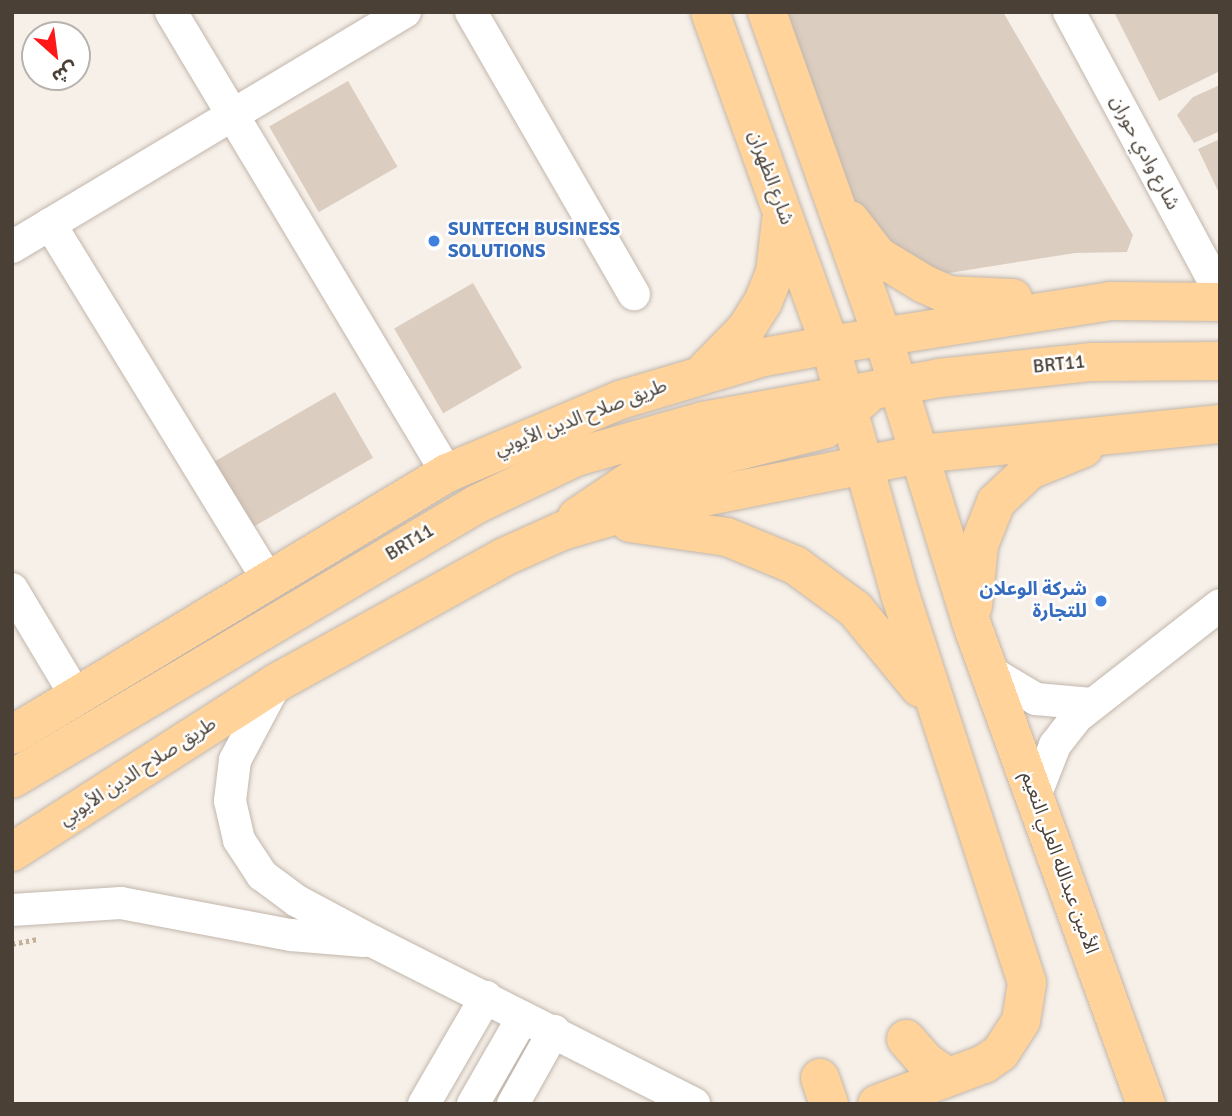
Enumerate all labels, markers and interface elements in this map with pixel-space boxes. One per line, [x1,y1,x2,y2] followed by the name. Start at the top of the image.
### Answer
[21,21,91,91] north arrow
[48,56,82,89] text: ش
[1104,92,1184,214] street label: شارع وادي حوران
[742,128,798,228] street label: شارع الظهران
[448,219,620,263] place label: SUNTECH BUSINESS SOLUTIONS
[426,233,442,249] marker: SUNTECH BUSINESS SOLUTIONS
[1032,351,1086,379] street label: BRT11
[492,375,670,461] street label: طريق صلاح الدين الأيوبي
[382,520,438,566] street label: BRT11
[979,579,1087,623] place label: شركة الوعلان للتجارة
[1093,593,1109,609] marker: شركة الوعلان للتجارة
[55,713,221,831] street label: طريق صلاح الدين الأيوبي
[1015,769,1103,957] street label: الأمين عبدالله العلي النعيم

